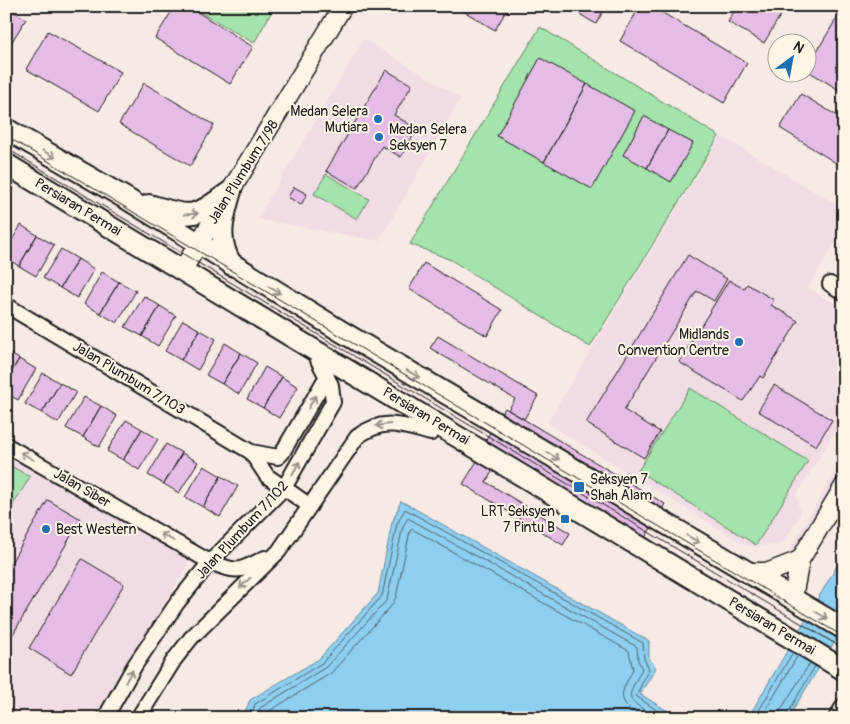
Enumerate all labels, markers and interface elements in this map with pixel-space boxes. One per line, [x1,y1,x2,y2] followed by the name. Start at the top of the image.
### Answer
[768,32,818,82] north arrow
[790,38,807,57] text: N
[290,103,368,136] place label: Medan Selera Mutiara
[372,113,384,125] marker: Medan Selera Mutiara
[204,117,282,227] street label: Jalan Plumbum 7/98
[389,121,467,154] place label: Medan Selera Seksyen 7
[373,131,385,143] marker: Medan Selera Seksyen 7
[41,149,55,159] one-way arrow
[32,174,125,240] street label: Persiaran Permai
[183,209,199,219] one-way arrow
[266,286,280,296] one-way arrow
[618,326,730,359] place label: Midlands Convention Centre
[733,336,745,348] marker: Midlands Convention Centre
[70,338,188,418] street label: Jalan Plumbum 7/103
[406,369,420,379] one-way arrow
[380,383,473,449] street label: Persiaran Permai
[307,395,317,410] one-way arrow
[376,420,392,430] one-way arrow
[20,451,34,461] one-way arrow
[545,452,560,462] one-way arrow
[292,462,302,476] one-way arrow
[50,465,114,511] street label: Jalan Siber
[590,471,652,504] place label: Seksyen 7 Shah Alam
[192,477,292,583] street label: Jalan Plumbum 7/102
[572,480,586,494] marker: Seksyen 7 Shah Alam
[481,503,555,536] place label: LRT Seksyen 7 Pintu B
[559,513,571,525] marker: LRT Seksyen 7 Pintu B
[56,521,136,538] place label: Best Western
[40,523,52,535] marker: Best Western
[161,532,175,542] one-way arrow
[685,535,699,545] one-way arrow
[238,577,251,589] one-way arrow
[726,593,819,659] street label: Persiaran Permai
[814,610,828,620] one-way arrow
[125,669,135,683] one-way arrow

